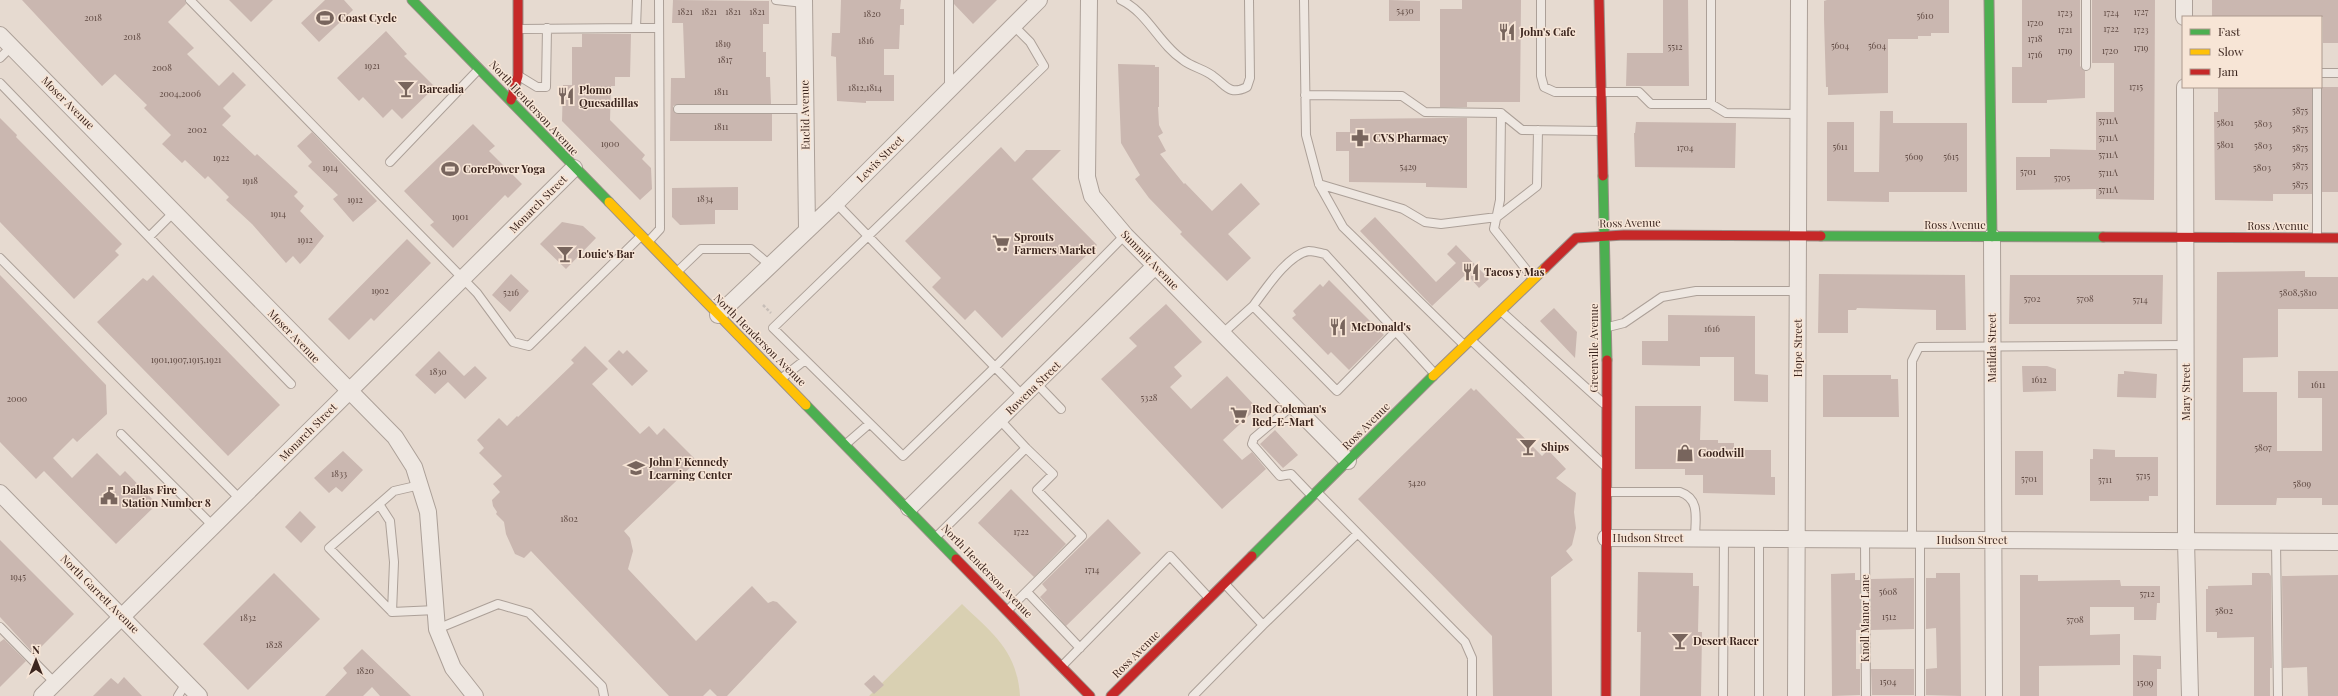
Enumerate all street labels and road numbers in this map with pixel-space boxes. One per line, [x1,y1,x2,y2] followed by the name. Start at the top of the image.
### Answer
[486,57,583,159] street label: North Henderson Avenue
[39,73,98,133] street label: Moser Avenue
[796,80,813,150] street label: Euclid Avenue
[853,132,907,185] street label: Lewis Street
[505,171,570,236] street label: Monarch Street
[1599,214,1661,231] street label: Ross Avenue
[1924,217,1986,232] street label: Ross Avenue
[2247,218,2309,233] street label: Ross Avenue
[1118,227,1183,293] street label: Summit Avenue
[711,290,810,389] street label: North Henderson Avenue
[1586,303,1601,393] street label: Greenville Avenue
[265,306,324,366] street label: Moser Avenue
[1984,313,1999,383] street label: Matilda Street
[1790,319,1805,377] street label: Hope Street
[1002,357,1064,418] street label: Rowena Street
[2178,363,2193,421] street label: Mary Street
[1339,398,1393,453] street label: Ross Avenue
[275,399,340,464] street label: Monarch Street
[939,521,1036,621] street label: North Henderson Avenue
[1613,530,1683,545] street label: Hudson Street
[1937,532,2007,547] street label: Hudson Street
[58,551,143,637] street label: North Garrett Avenue
[1857,574,1872,662] street label: Knoll Manor Lane
[1109,626,1163,681] street label: Ross Avenue

